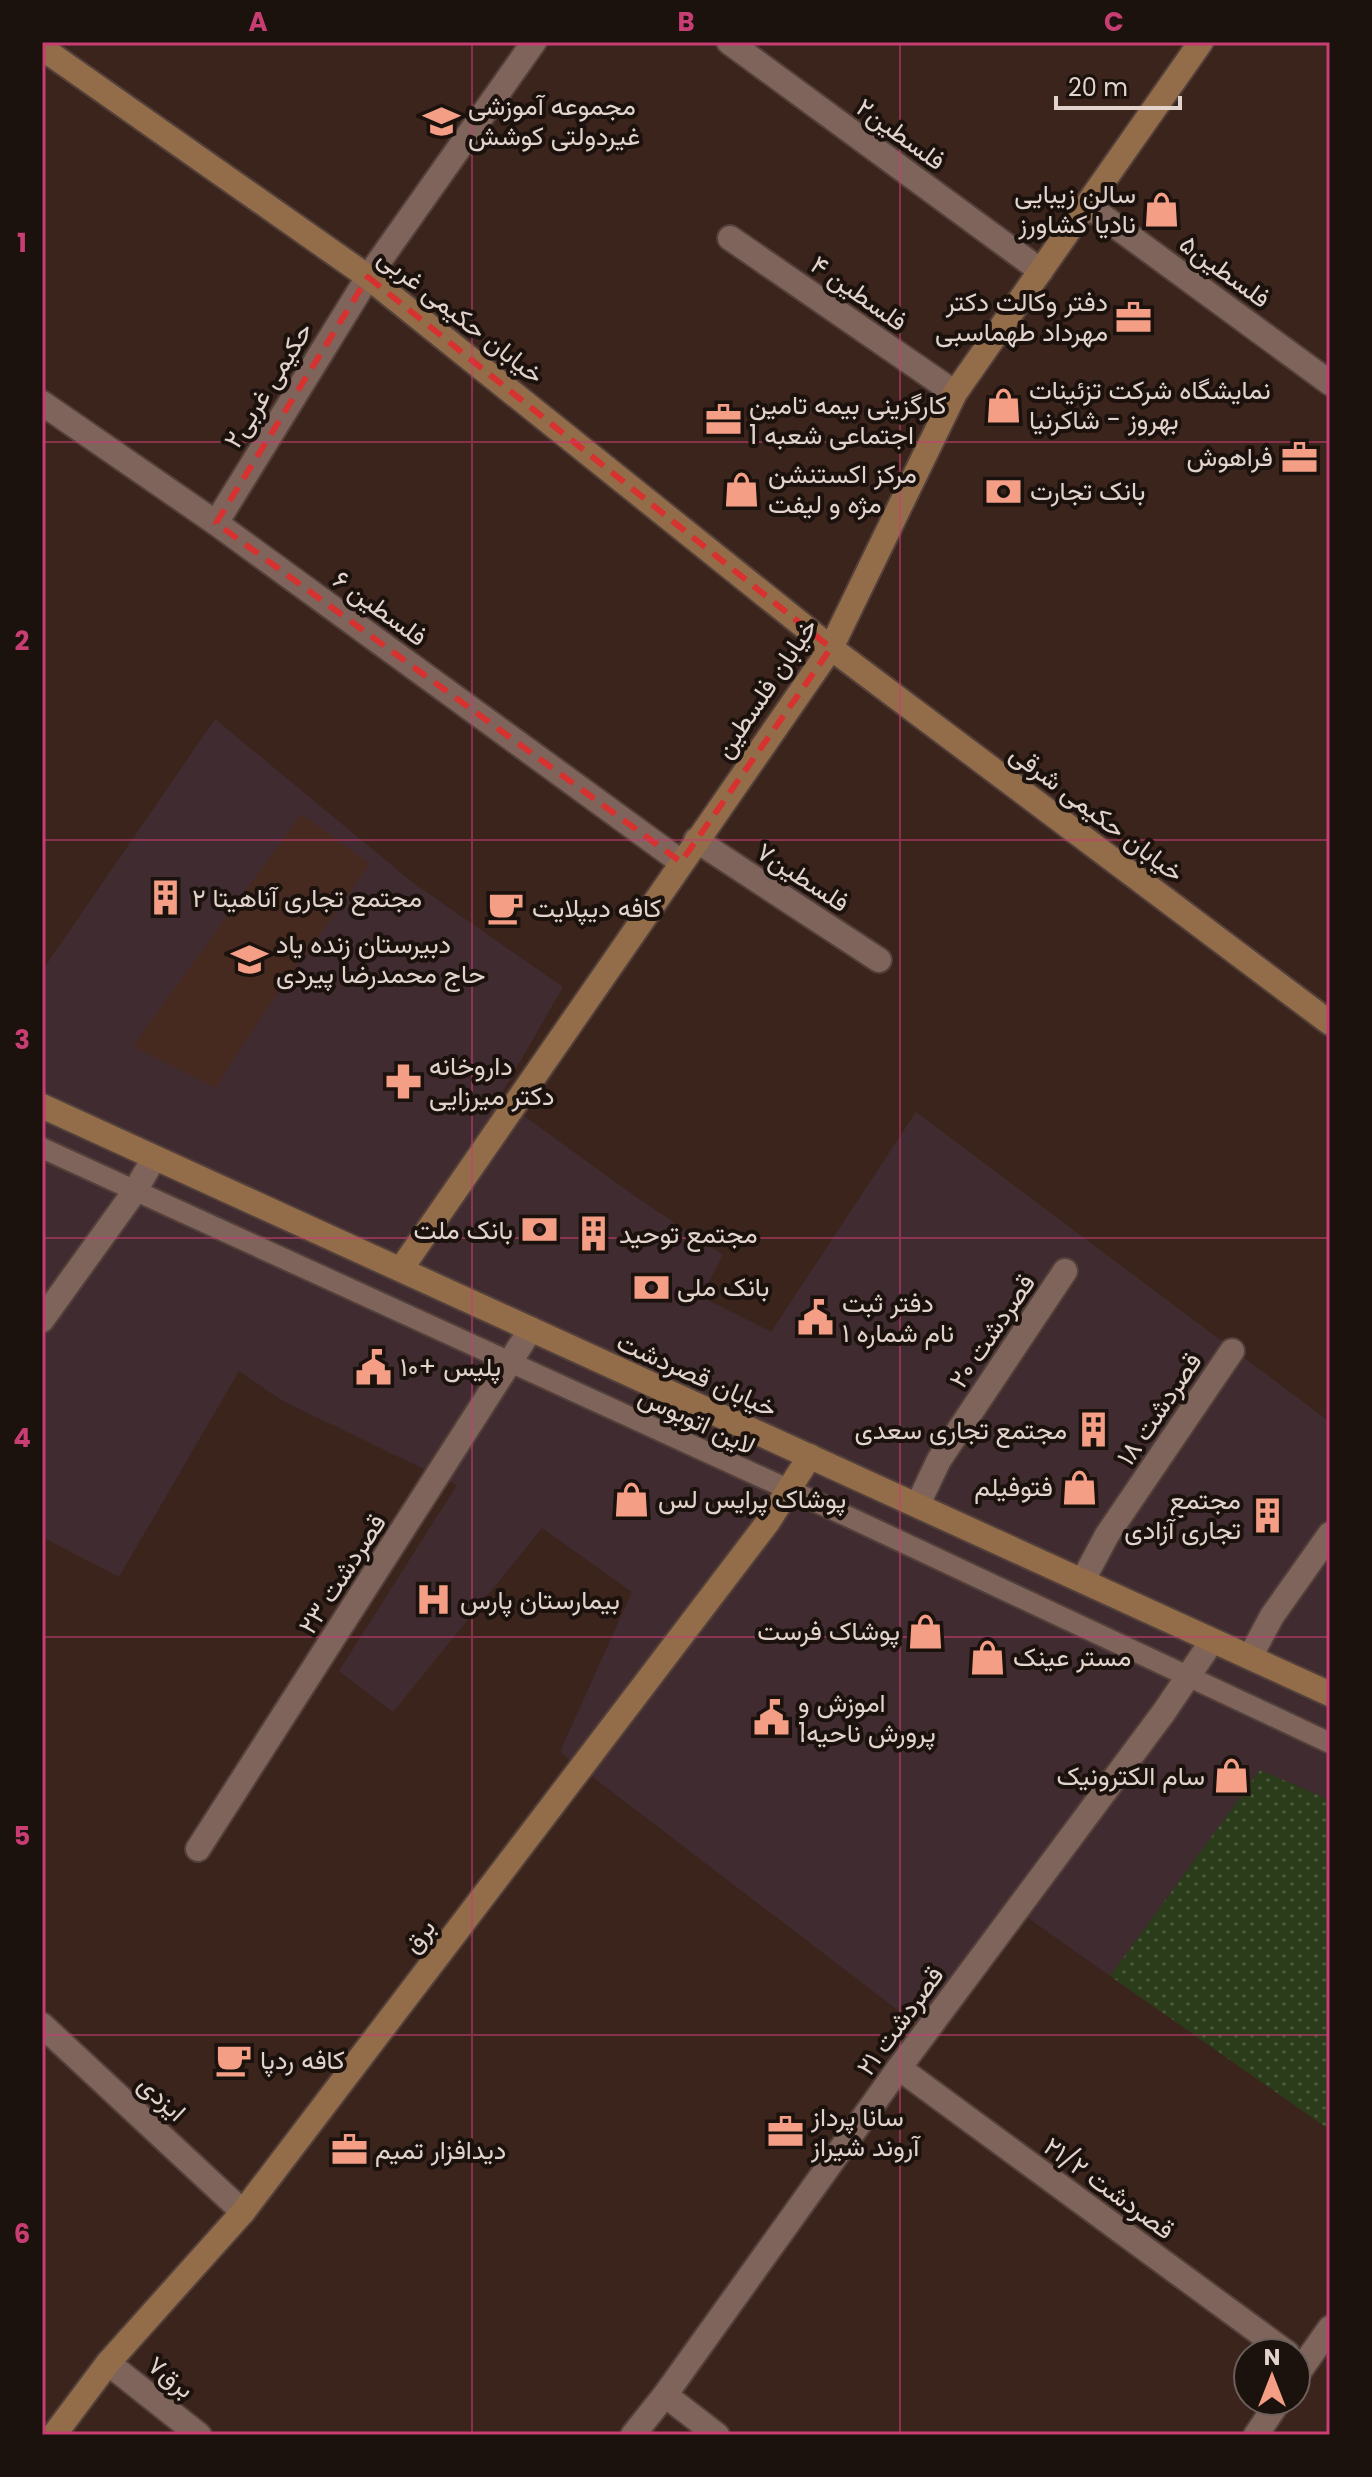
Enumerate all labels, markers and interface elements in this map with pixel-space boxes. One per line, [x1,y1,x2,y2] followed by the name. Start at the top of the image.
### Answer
[248,4,268,40] text: A
[677,4,695,40] text: B
[1104,4,1124,40] text: C
[1056,60,1180,110] scale bar
[1068,71,1128,104] text: 20 m
[468,88,640,154] place label: مجموعه آموزشی غیردولتی کوشش
[849,89,953,179] street label: فلسطین۲
[423,102,461,140] school or university icon: مجموعه آموزشی غیردولتی کوشش
[1014,176,1136,242] place label: سالن زیبایی نادیا کشاورز
[1143,190,1181,228] shop icon: سالن زیبایی نادیا کشاورز
[17,225,27,261] text: 1
[1172,226,1278,316] street label: فلسطین۵
[370,240,552,392] street label: خیابان حکیمی غربی
[803,247,915,339] street label: ۴ فلسطین
[935,284,1108,350] place label: دفتر وکالت دکتر مهرداد طهماسبی
[1115,298,1153,336] office icon: دفتر وکالت دکتر مهرداد طهماسبی
[215,315,321,455] street label: حکیمی غربی۲
[1029,372,1271,438] place label: نمایشگاه شرکت تزئینات بهروز - شاکرنیا
[984,386,1022,424] shop icon: نمایشگاه شرکت تزئینات بهروز - شاکرنیا
[749,387,947,453] place label: کارگزینی بیمه تامین اجتماعی شعبه 1
[704,401,742,439] office icon: کارگزینی بیمه تامین اجتماعی شعبه 1
[1280,438,1318,476] office icon: فراهوش
[1186,439,1273,475] place label: فراهوش
[768,456,917,522] place label: مرکز اکستنشن مژه و لیفت
[723,470,761,508] shop icon: مرکز اکستنشن مژه و لیفت
[985,472,1023,510] bank icon: بانک تجارت
[1030,473,1145,509] place label: بانک تجارت
[326,562,434,654] street label: فلسطین ۶
[706,611,826,765] street label: خیابان فلسطین
[15,623,30,659] text: 2
[1003,736,1191,890] street label: خیابان حکیمی شرقی
[750,834,856,920] street label: ۷فلسطین
[147,879,185,917] building icon: مجتمع تجاری آناهیتا ۲
[192,880,422,916] place label: مجتمع تجاری آناهیتا ۲
[487,889,525,927] cafe icon: کافه دیپلایت
[532,890,661,926] place label: کافه دیپلایت
[276,926,485,992] place label: دبیرستان زنده یاد حاج محمدرضا پیردی
[231,940,269,978] school or university icon: دبیرستان زنده یاد حاج محمدرضا پیردی
[14,1022,30,1058] text: 3
[429,1048,555,1114] place label: داروخانه دکتر میرزایی
[384,1062,422,1100] pharmacy icon: داروخانه دکتر میرزایی
[520,1211,558,1249] bank icon: بانک ملت
[413,1212,513,1248] place label: بانک ملت
[574,1215,612,1253] building icon: مجتمع توحید
[619,1216,758,1252] place label: مجتمع توحید
[940,1267,1044,1395] street label: قصردشت ۲۰
[632,1268,670,1306] bank icon: بانک ملی
[677,1269,769,1305] place label: بانک ملی
[842,1285,954,1351] place label: دفتر ثبت نام شماره ١
[797,1299,835,1337] public building icon: دفتر ثبت نام شماره ١
[611,1324,783,1426] street label: خیابان قصردشت
[1108,1345,1210,1473] street label: قصردشت ۱۸
[355,1348,393,1386] public building icon: پلیس +۱۰
[400,1349,501,1385] place label: پلیس +۱۰
[633,1378,761,1464] street label: لاین اتوبوس
[1074,1411,1112,1449] building icon: مجتمع تجاری سعدی
[854,1412,1067,1448] place label: مجتمع تجاری سعدی
[13,1420,31,1456] text: 4
[1060,1468,1098,1506] shop icon: فتوفیلم
[974,1469,1053,1505] place label: فتوفیلم
[613,1480,651,1518] shop icon: پوشاک پرایس لس
[658,1481,846,1517] place label: پوشاک پرایس لس
[1124,1482,1241,1548] place label: مجتمع تجاری آزادی
[1248,1496,1286,1534] building icon: مجتمع تجاری آزادی
[290,1507,394,1641] street label: قصردشت ۲۳
[415,1581,453,1619] hospital icon: بیمارستان پارس
[460,1582,620,1618] place label: بیمارستان پارس
[907,1612,945,1650] shop icon: پوشاک فرست
[757,1613,900,1649] place label: پوشاک فرست
[968,1638,1006,1676] shop icon: مستر عینک
[1013,1639,1131,1675] place label: مستر عینک
[798,1685,936,1751] place label: اموزش و پرورش ناحیه1
[753,1699,791,1737] public building icon: اموزش و پرورش ناحیه1
[1212,1757,1250,1795] shop icon: سام الکترونیک
[1057,1758,1205,1794] place label: سام الکترونیک
[14,1818,30,1854] text: 5
[394,1911,444,1961] street label: برق
[848,1959,952,2083] street label: قصردشت ۲۱
[215,2041,253,2079] cafe icon: کافه ردپا
[260,2042,345,2078] place label: کافه ردپا
[130,2066,194,2130] street label: ایزدی
[810,2099,921,2165] place label: سانا پرداز آروند شیراز
[766,2113,804,2151] office icon: سانا پرداز آروند شیراز
[1036,2128,1182,2248] street label: قصردشت ۲۱/۲
[330,2131,368,2169] office icon: دیدافزار تمیم
[375,2132,506,2168] place label: دیدافزار تمیم
[14,2216,30,2252] text: 6
[1232,2337,1312,2417] north arrow
[1264,2342,1280,2373] text: N
[140,2347,202,2407] street label: برق۷

